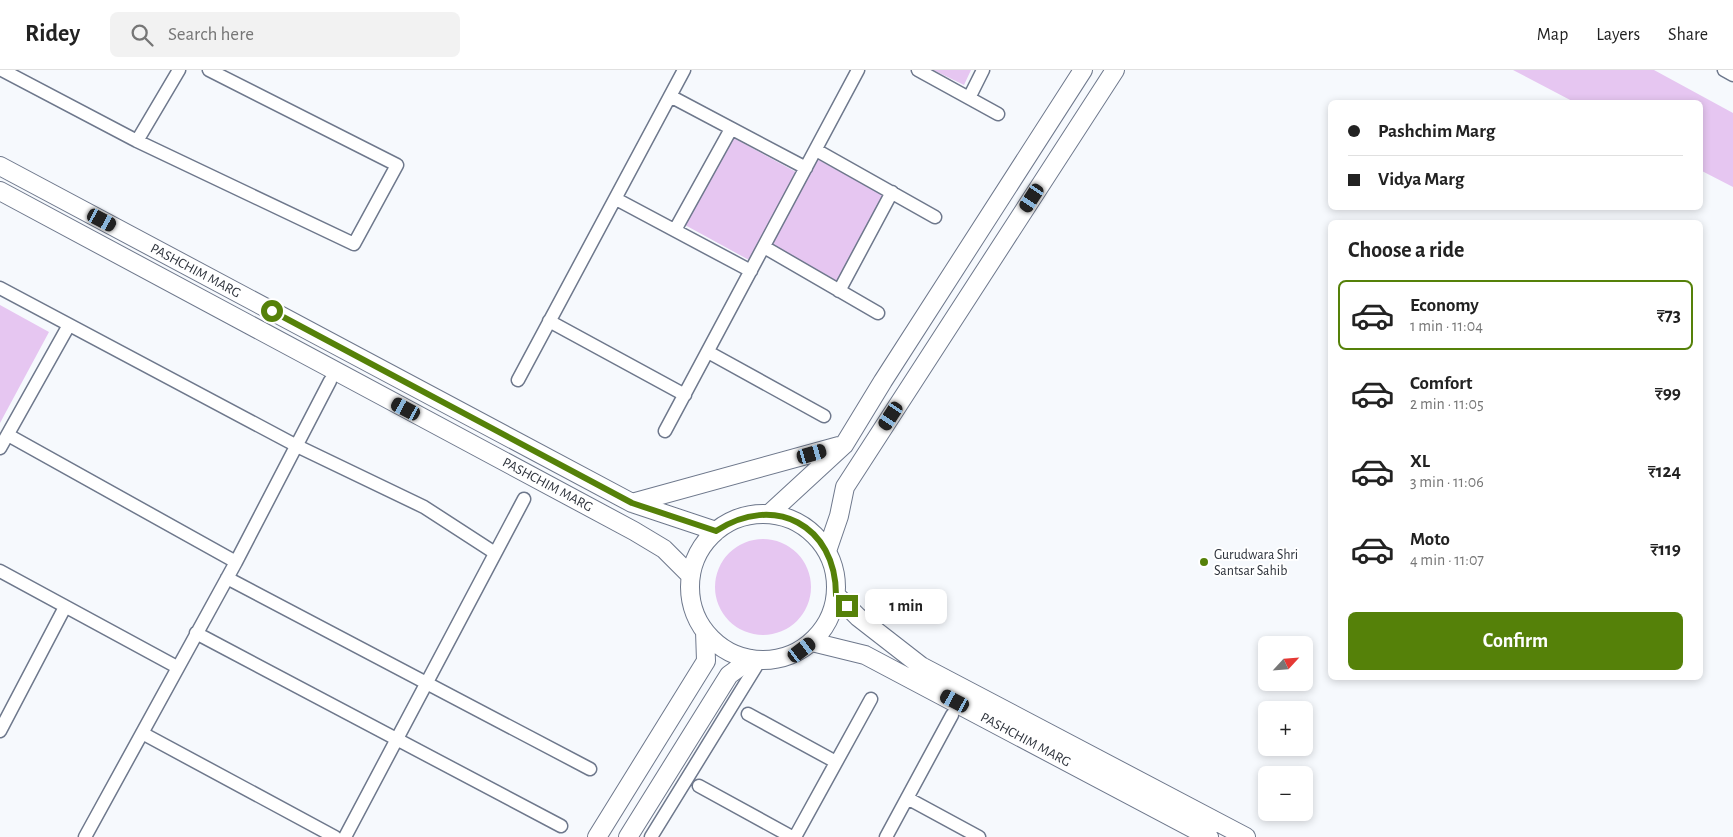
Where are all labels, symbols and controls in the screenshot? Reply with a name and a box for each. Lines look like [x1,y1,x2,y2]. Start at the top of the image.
search box [110,12,460,57]
icon: search [128,21,156,49]
text: Ridey [25,22,80,46]
text: Search here [168,25,254,44]
text: Map [1537,26,1568,44]
text: Layers [1596,26,1640,44]
text: Share [1668,26,1708,44]
text: Pashchim Marg [1378,122,1495,141]
text: Vidya Marg [1378,170,1464,189]
car [1017,181,1046,215]
car [85,206,118,234]
text: Choose a ride [1348,239,1464,261]
street label: PASHCHIM MARG [148,241,243,300]
icon: car [1350,293,1395,338]
text: Economy [1410,296,1479,315]
route start [261,300,283,322]
text: ₹73 [1657,306,1681,325]
text: 1 min · 11:04 [1410,318,1483,334]
icon: car [1350,371,1395,416]
text: Comfort [1410,374,1472,393]
text: ₹99 [1655,384,1681,403]
car [389,395,422,423]
text: 2 min · 11:05 [1410,396,1484,412]
car [876,399,905,433]
car [795,443,828,465]
icon: car [1350,449,1395,494]
text: XL [1410,452,1430,471]
street label: PASHCHIM MARG [500,455,595,514]
text: ₹124 [1648,462,1681,481]
text: 3 min · 11:06 [1410,474,1484,490]
icon: car [1350,527,1395,572]
text: Moto [1410,530,1450,549]
text: ₹119 [1650,540,1681,559]
place label: Gurudwara Shri Santsar Sahib [1214,548,1298,578]
text: 4 min · 11:07 [1410,552,1484,568]
marker: Gurudwara Shri Santsar Sahib [1198,556,1210,568]
callout: 1 min [864,588,947,624]
route end [836,595,858,617]
text: 1 min [889,598,923,614]
button: Confirm [1348,612,1683,670]
car [785,635,818,665]
north arrow [1258,636,1312,691]
map controls [1258,636,1313,821]
car [938,687,971,715]
button: + [1258,701,1313,756]
street label: PASHCHIM MARG [978,710,1073,769]
button: − [1258,766,1313,821]

